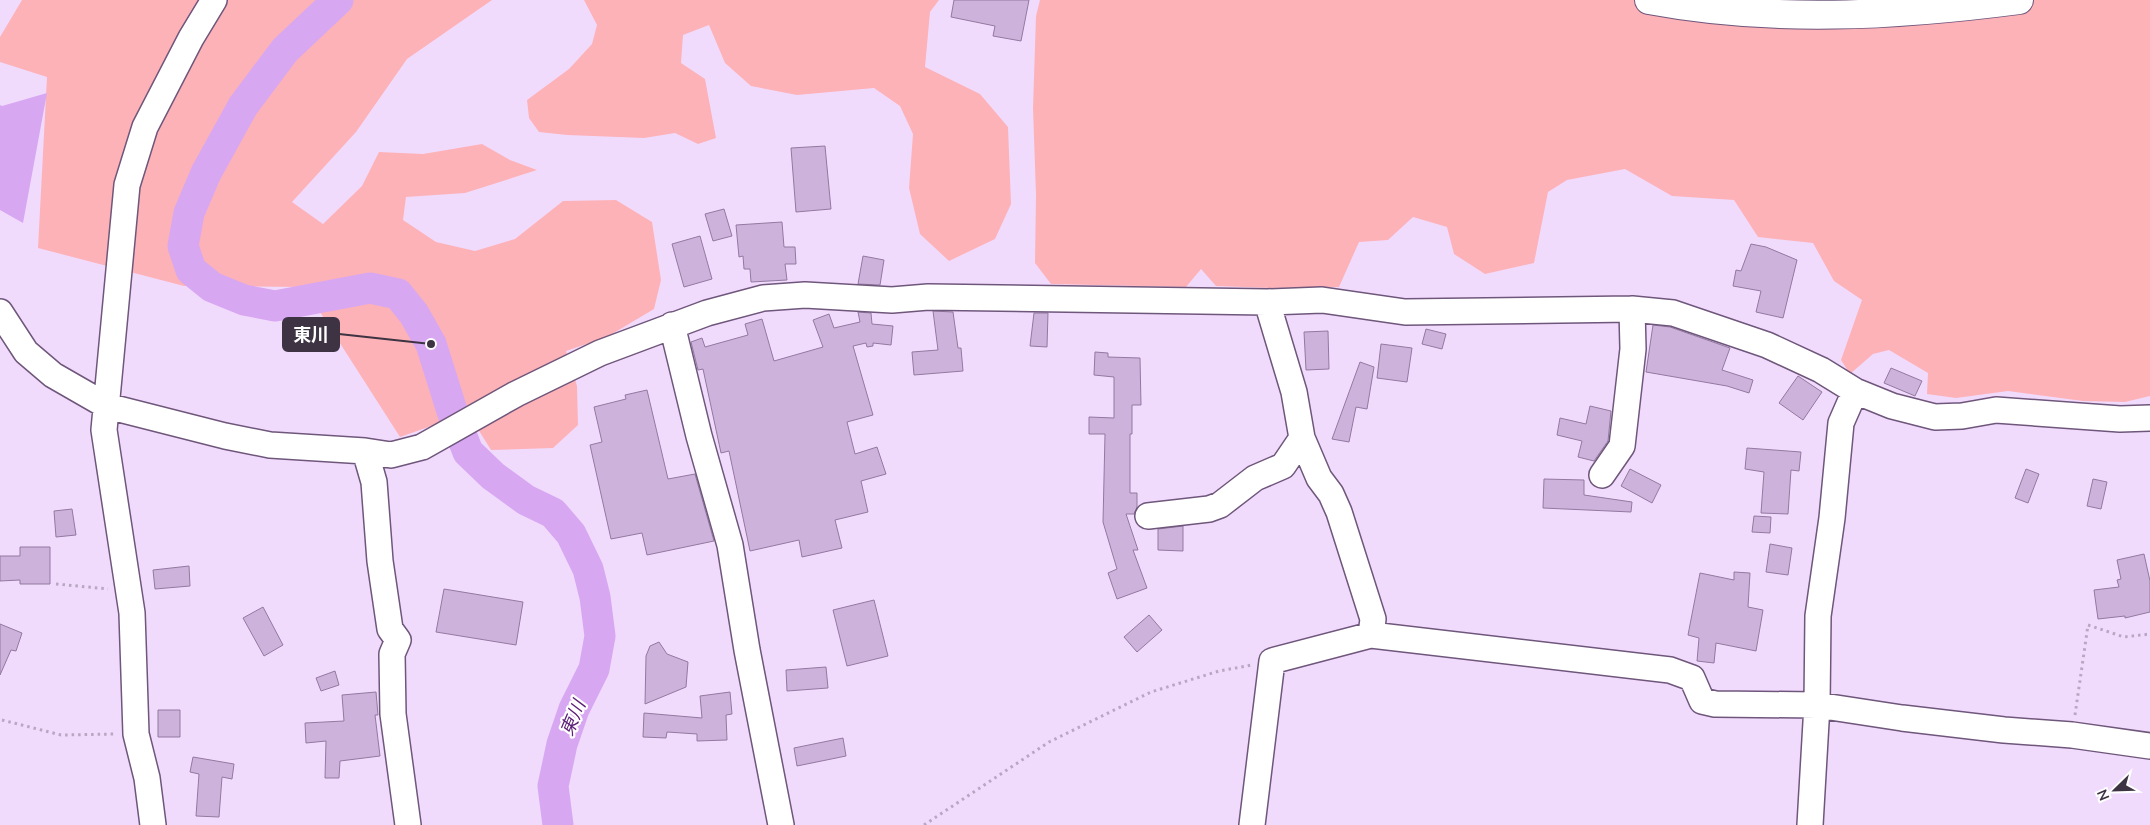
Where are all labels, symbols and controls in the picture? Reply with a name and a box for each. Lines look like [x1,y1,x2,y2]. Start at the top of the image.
callout: 東川 [283,318,339,351]
text: 東川 [293,323,329,347]
water label: 東川 [555,695,592,739]
north arrow [2090,765,2140,815]
text: N [2093,786,2114,803]

